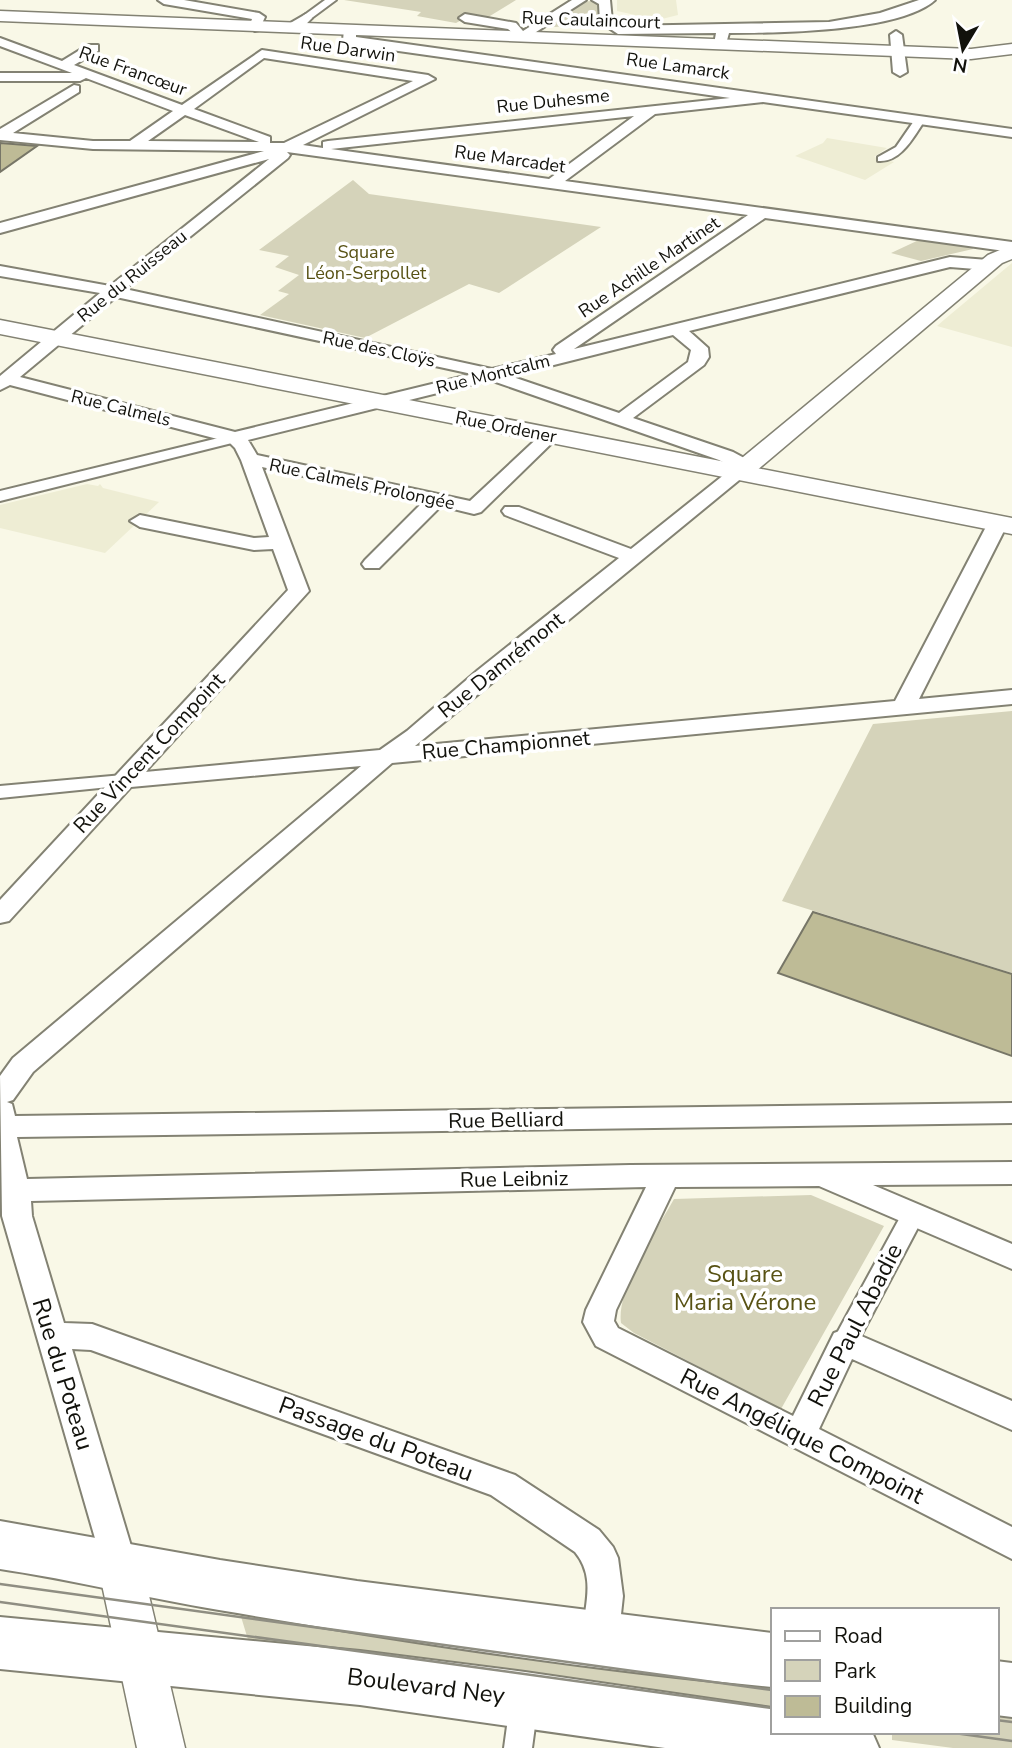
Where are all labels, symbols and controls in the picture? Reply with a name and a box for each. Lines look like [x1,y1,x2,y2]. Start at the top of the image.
street label: Rue Caulaincourt [521,6,661,34]
north arrow [928,14,998,84]
street label: Rue Darwin [299,30,397,68]
street label: Rue Francœur [76,40,191,102]
street label: Rue Lamarck [625,47,732,85]
text: N [951,51,969,79]
street label: Rue Duhesme [495,83,611,119]
street label: Rue Marcadet [453,139,568,179]
street label: Rue Achille Martinet [574,210,725,323]
street label: Rue du Ruisseau [72,224,192,328]
park label: Square Léon-Serpollet [306,240,427,285]
street label: Rue des Cloÿs [320,325,438,373]
street label: Rue Montcalm [433,348,553,400]
street label: Rue Calmels [69,384,173,432]
street label: Rue Ordener [453,405,559,449]
street label: Rue Calmels Prolongée [267,453,457,515]
street label: Rue Damrémont [432,605,570,725]
street label: Rue Vincent Compoint [67,666,231,839]
street label: Rue Championnet [421,724,592,766]
street label: Rue Belliard [448,1105,564,1135]
street label: Rue Leibniz [460,1164,569,1194]
street label: Rue Paul Abadie [800,1238,910,1412]
park label: Square Maria Vérone [674,1258,816,1318]
street label: Rue du Poteau [25,1294,101,1454]
street label: Rue Angélique Compoint [675,1361,930,1512]
street label: Passage du Poteau [274,1389,478,1489]
legend [771,1608,998,1734]
text: Road [834,1622,883,1650]
text: Park [834,1657,876,1685]
street label: Boulevard Ney [345,1660,507,1712]
text: Building [834,1692,912,1720]

